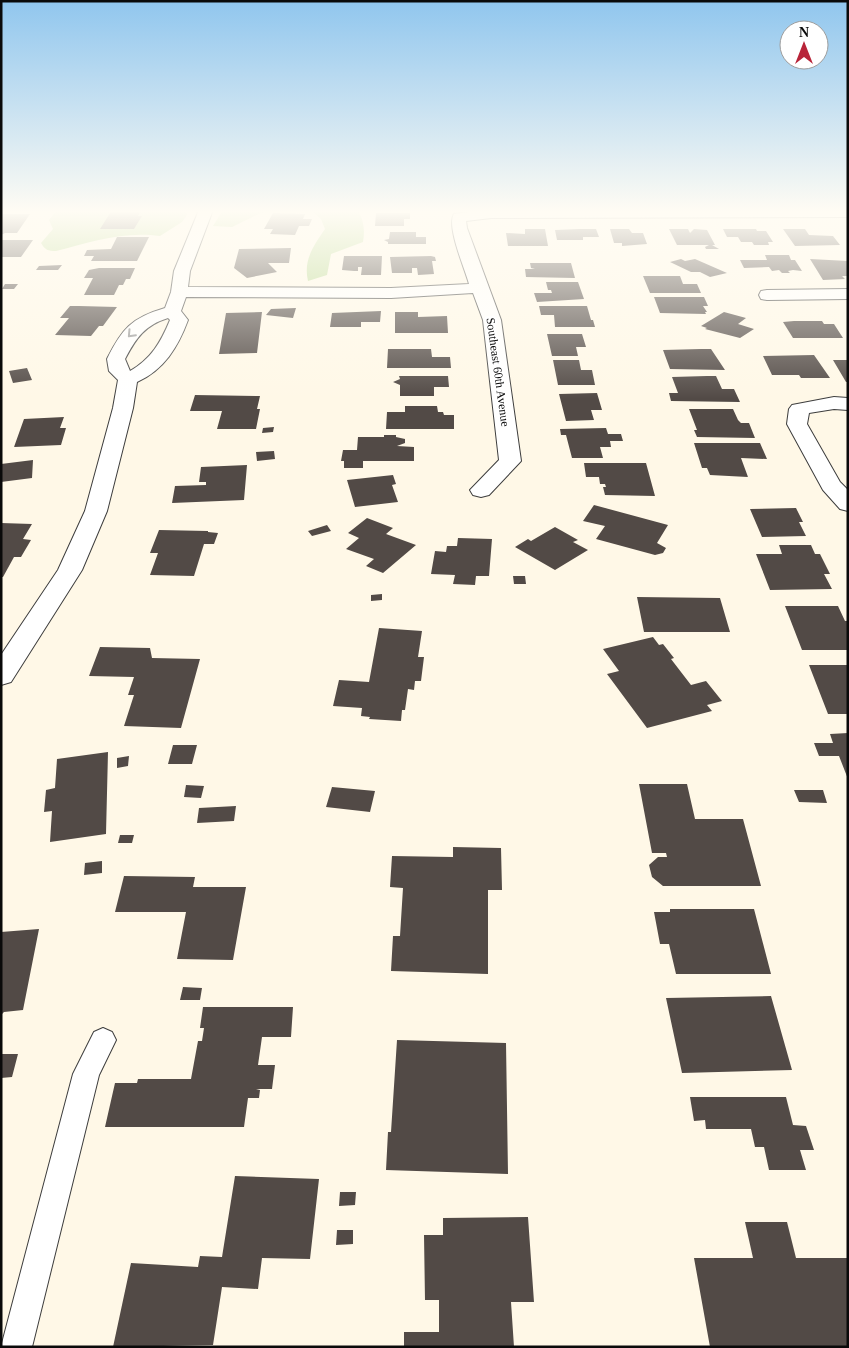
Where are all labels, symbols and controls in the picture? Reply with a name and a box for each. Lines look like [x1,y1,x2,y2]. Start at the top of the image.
north arrow [779,20,829,70]
text: N [799,25,809,40]
street label: Southeast 60th Avenue [483,317,513,427]
one-way arrow [128,329,137,338]

